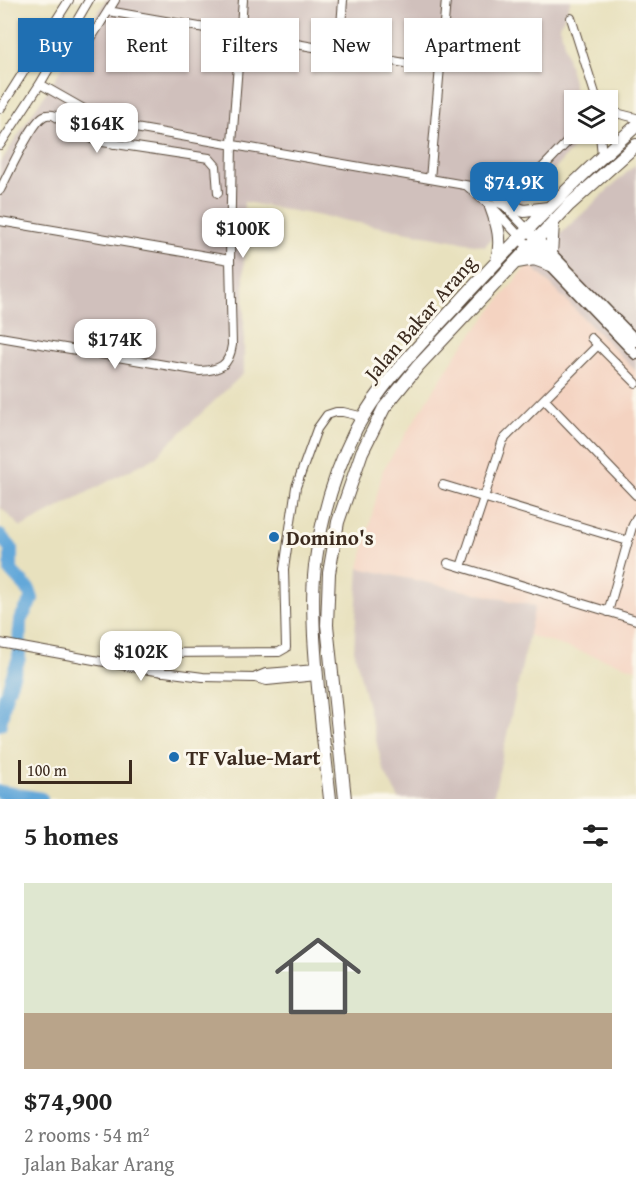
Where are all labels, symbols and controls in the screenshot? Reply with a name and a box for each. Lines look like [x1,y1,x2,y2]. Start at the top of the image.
chip: Buy [18,18,94,72]
chip: Rent [106,18,189,72]
chip: Filters [201,18,299,72]
chip: New [311,18,392,72]
chip: Apartment [404,18,542,72]
map controls [564,90,618,144]
button: layers [564,90,618,144]
pin: $164K [55,103,139,154]
text: $164K [70,108,124,137]
pin: $74.9K [465,162,563,213]
text: $74.9K [484,167,544,196]
pin: $100K [201,208,285,259]
text: $100K [216,213,270,242]
street label: Jalan Bakar Arang [355,248,484,390]
pin: $174K [73,319,157,370]
text: $174K [88,324,142,353]
place label: Domino's [286,522,374,553]
marker: Domino's [267,530,281,544]
pin: $102K [99,631,183,682]
text: $102K [114,636,168,665]
place label: TF Value-Mart [186,742,320,773]
marker: TF Value-Mart [167,750,181,764]
scale bar [18,757,132,784]
text: 100 m [27,758,67,782]
text: 5 homes [24,816,119,855]
icon: filters [579,819,612,852]
icon: home [264,922,372,1030]
text: $74,900 [24,1081,112,1120]
text: 2 rooms · 54 m² [24,1120,150,1149]
text: Jalan Bakar Arang [24,1149,174,1178]

